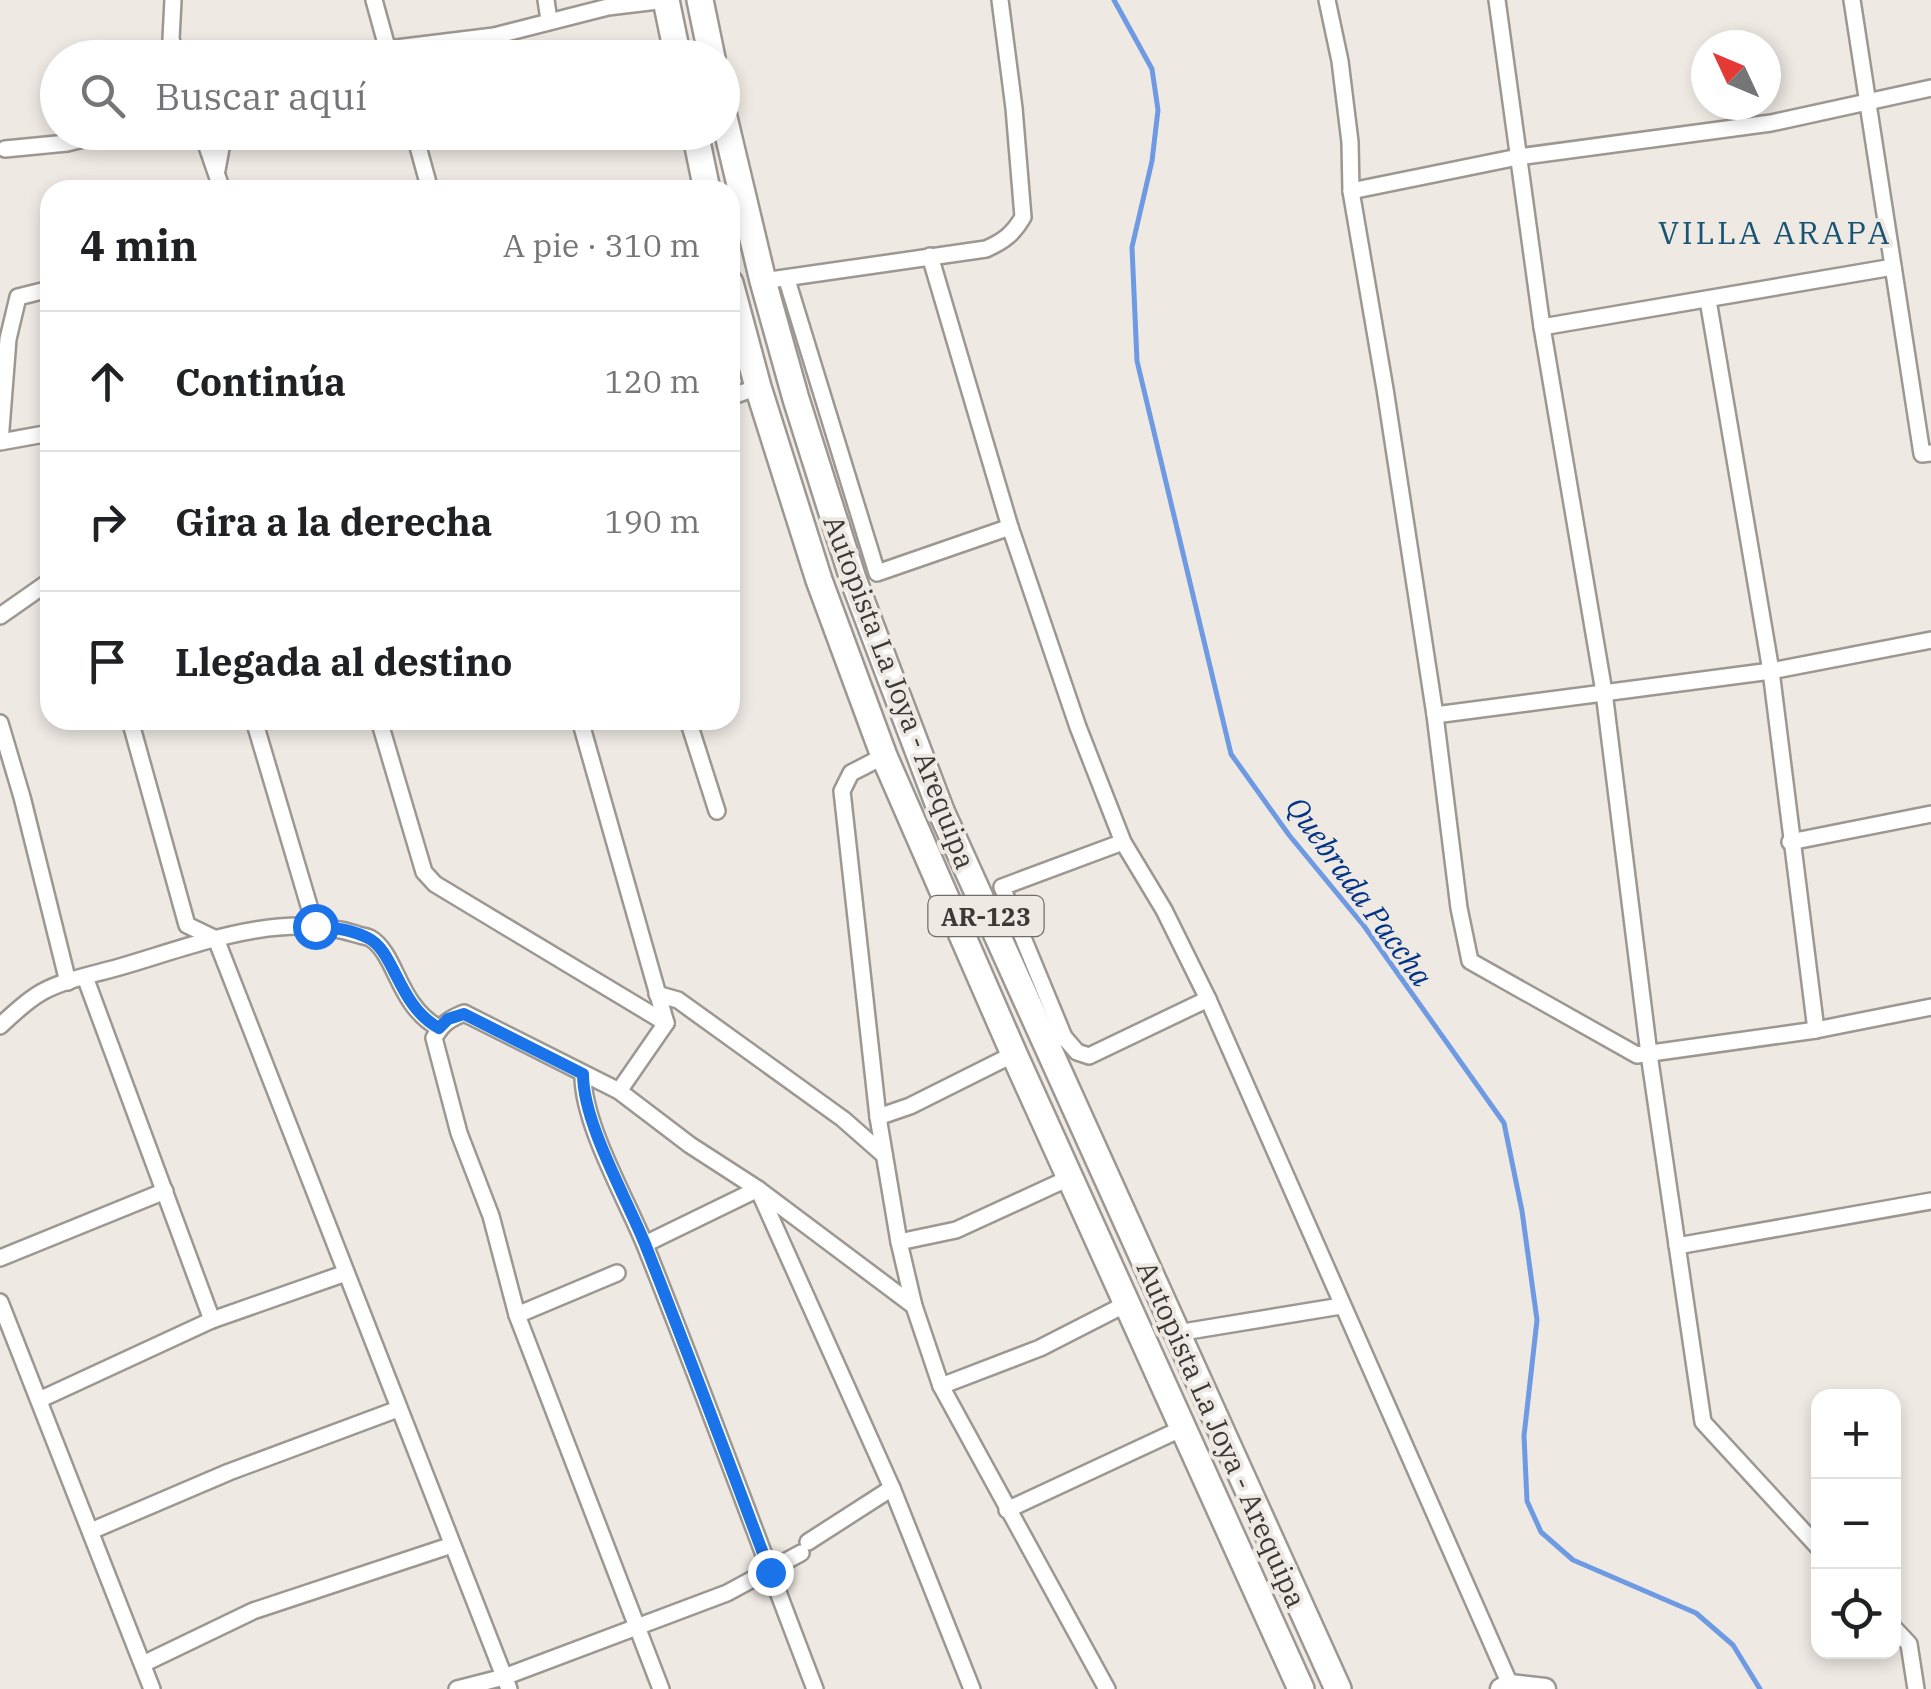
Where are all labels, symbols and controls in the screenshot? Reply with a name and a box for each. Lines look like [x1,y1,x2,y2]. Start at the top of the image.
north arrow [1691,30,1781,120]
search box [40,40,740,150]
icon: search [75,68,130,123]
text: Buscar aquí [155,71,367,120]
district label: VILLA ARAPA [1658,211,1892,253]
text: 4 min [80,218,198,273]
text: A pie · 310 m [503,224,700,266]
icon: ahead [80,354,135,409]
text: Continúa [175,357,346,406]
text: 120 m [604,360,700,402]
icon: right [80,494,135,549]
text: Gira a la derecha [175,497,492,546]
text: 190 m [604,500,700,542]
street label: Autopista La Joya - Arequipa [815,510,985,874]
icon: arrive [80,634,135,689]
text: Llegada al destino [175,637,512,686]
water label: Quebrada Paccha [1278,788,1442,994]
road number: AR-123 [928,896,1044,936]
route start [293,904,339,950]
street label: Autopista La Joya - Arequipa [1129,1255,1315,1613]
map controls [1811,1389,1901,1659]
button: + [1811,1389,1901,1479]
button: − [1811,1479,1901,1569]
route end [748,1550,794,1596]
button: locate [1811,1569,1901,1659]

